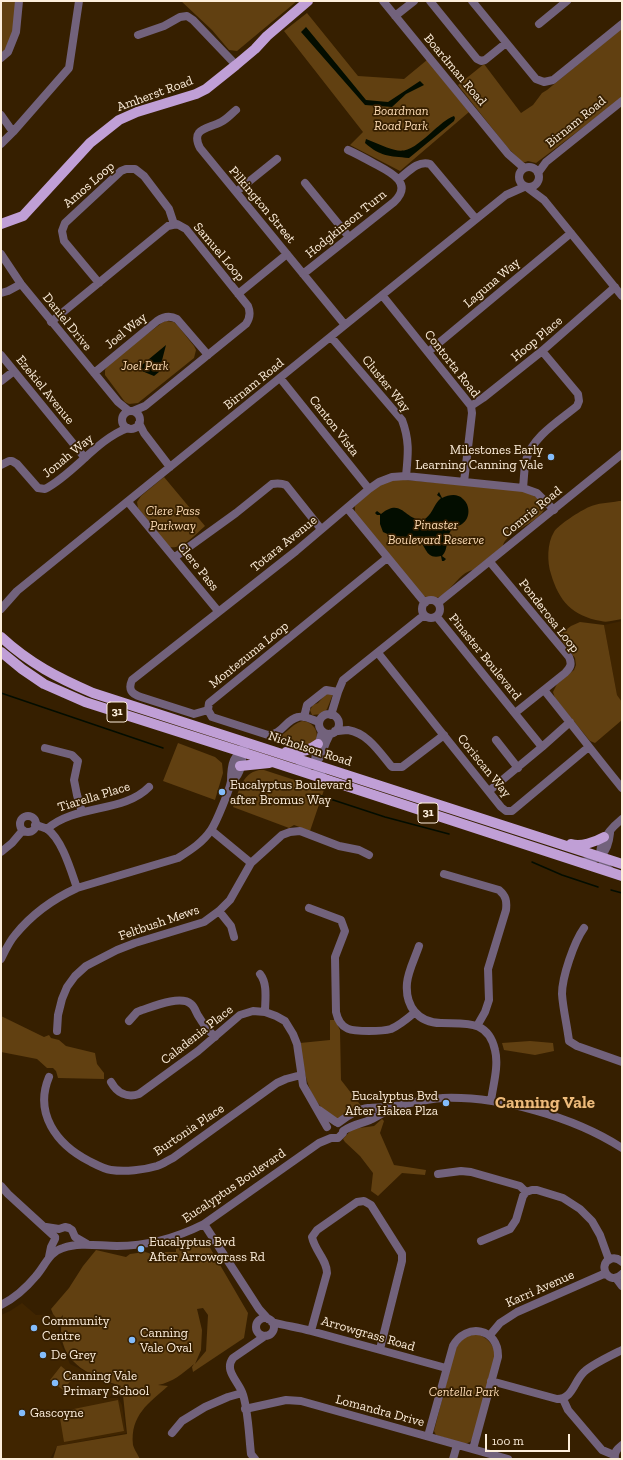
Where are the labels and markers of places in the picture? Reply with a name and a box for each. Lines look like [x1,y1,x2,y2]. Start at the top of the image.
place label: Milestones Early Learning Canning Vale [415,442,543,473]
marker: Milestones Early Learning Canning Vale [546,452,556,462]
place label: Eucalyptus Boulevard after Bromus Way [230,777,352,808]
marker: Eucalyptus Boulevard after Bromus Way [217,787,227,797]
place label: Eucalyptus Bvd After Hakea Plza [345,1088,438,1119]
marker: Eucalyptus Bvd After Hakea Plza [441,1098,451,1108]
place label: Eucalyptus Bvd After Arrowgrass Rd [149,1234,265,1265]
marker: Eucalyptus Bvd After Arrowgrass Rd [136,1244,146,1254]
place label: Community Centre [42,1313,109,1344]
marker: Community Centre [29,1323,39,1333]
place label: Canning Vale Oval [140,1325,192,1356]
marker: Canning Vale Oval [127,1335,137,1345]
place label: De Grey [51,1347,96,1363]
marker: De Grey [38,1350,48,1360]
place label: Canning Vale Primary School [63,1368,149,1399]
marker: Canning Vale Primary School [50,1378,60,1388]
place label: Gascoyne [30,1405,84,1421]
marker: Gascoyne [17,1408,27,1418]

